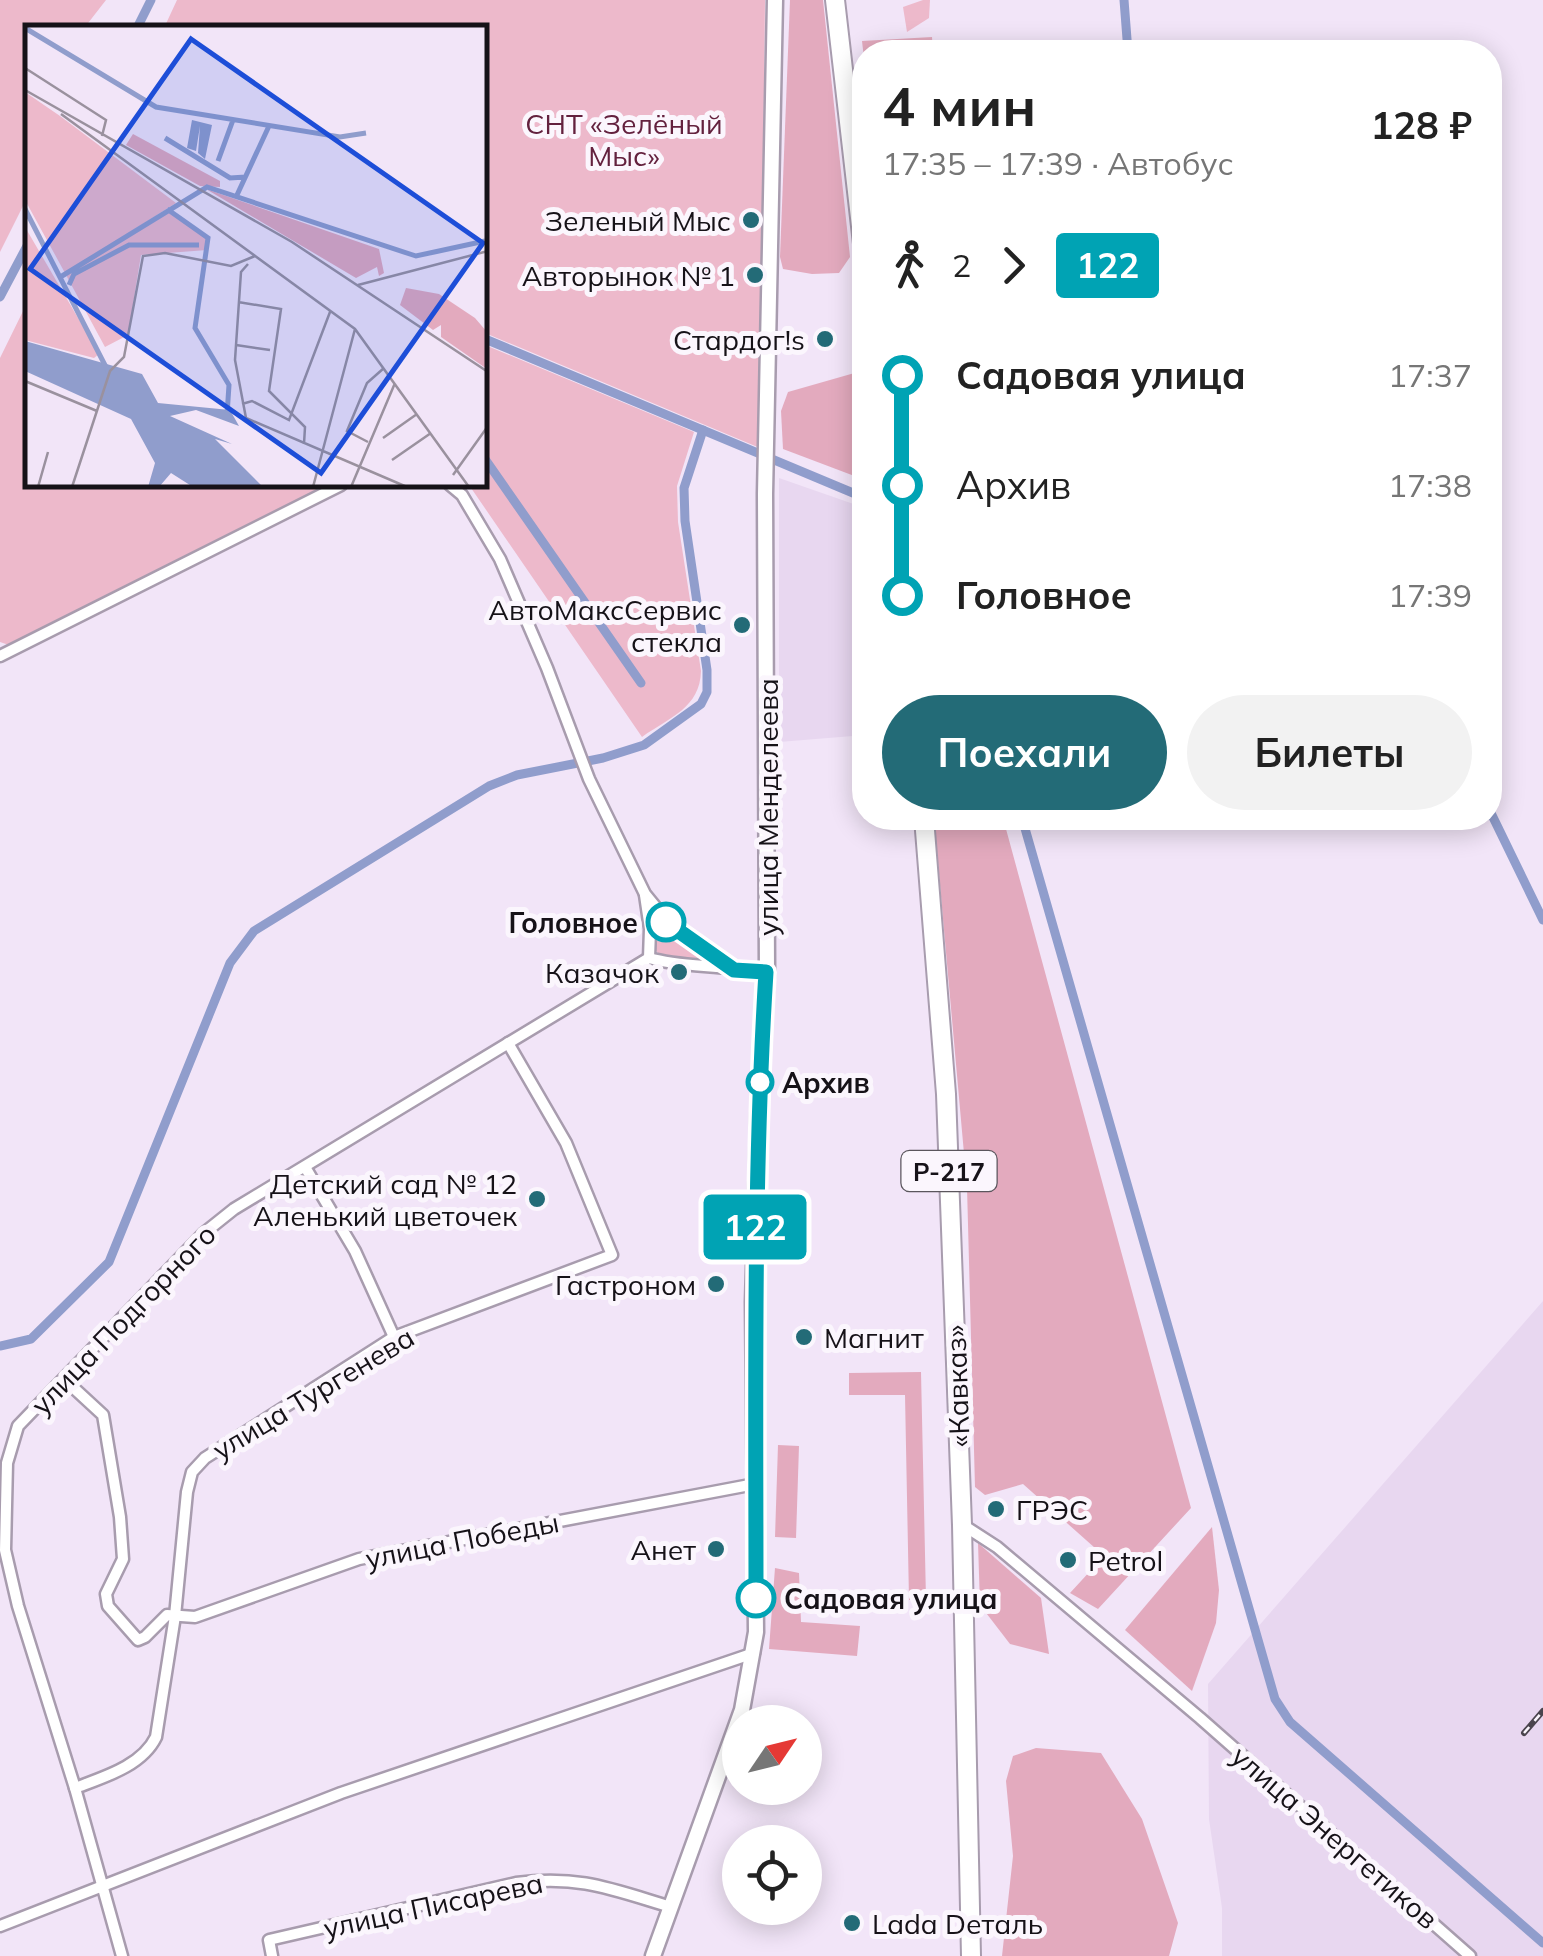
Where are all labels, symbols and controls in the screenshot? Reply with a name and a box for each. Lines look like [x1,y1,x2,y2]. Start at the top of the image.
inset map [25,25,488,488]
text: 4 мин [882,71,1036,140]
text: 128 ₽ [1370,101,1472,149]
park label: СНТ «Зелёный Мыс» [525,106,723,173]
text: 17:35 – 17:39 · Автобус [882,143,1234,183]
place label: Зеленый Мыс [545,203,731,238]
marker: Зеленый Мыс [740,209,762,231]
icon: walk [882,238,937,293]
icon: forward [986,238,1041,293]
text: 122 [1076,243,1139,287]
text: 2 [952,245,971,285]
place label: Авторынок № 1 [522,258,735,293]
marker: Авторынок № 1 [744,264,766,286]
place label: Стардог!s [673,322,805,357]
marker: Стардог!s [814,328,836,350]
text: Садовая улица [956,351,1246,399]
text: 17:37 [1388,355,1472,395]
text: Архив [956,461,1071,509]
text: 17:38 [1388,465,1472,505]
text: Головное [956,571,1132,619]
text: 17:39 [1388,575,1472,615]
place label: АвтоМаксСервис стекла [488,592,722,659]
marker: АвтоМаксСервис стекла [731,614,753,636]
street label: улица Менделеева [750,678,785,936]
button: Поехали [882,695,1167,810]
button: Билеты [1187,695,1472,810]
marker: Головное [647,903,685,941]
place label: Головное [508,905,638,940]
place label: Казачок [545,955,660,990]
marker: Казачок [668,961,690,983]
place label: Архив [782,1065,870,1100]
marker: Архив [747,1069,773,1095]
road number: Р-217 [902,1151,996,1191]
place label: Детский сад № 12 Аленький цветочек [253,1166,518,1233]
marker: Детский сад № 12 Аленький цветочек [526,1188,548,1210]
line badge: 122 [698,1194,812,1260]
text: 122 [723,1205,787,1249]
street label: улица Подгорного [23,1217,223,1421]
place label: Гастроном [555,1267,696,1302]
marker: Гастроном [705,1273,727,1295]
street label: улица Тургенева [206,1319,420,1467]
place label: Магнит [824,1320,924,1355]
street label: «Кавказ» [937,1324,977,1448]
marker: Магнит [793,1326,815,1348]
place label: ГРЭС [1016,1492,1088,1527]
marker: ГРЭС [985,1498,1007,1520]
street label: улица Победы [362,1504,562,1576]
place label: Анет [630,1532,696,1567]
marker: Анет [705,1538,727,1560]
place label: Petrol [1088,1543,1163,1578]
marker: Petrol [1057,1549,1079,1571]
marker: Садовая улица [737,1579,775,1617]
place label: Садовая улица [784,1581,998,1616]
north arrow [722,1705,822,1805]
map controls [722,1705,822,1925]
street label: улица Энергетиков [1225,1738,1445,1936]
button: locate [722,1825,822,1925]
street label: улица Писарева [320,1865,546,1945]
place label: Lada Dеталь [872,1906,1043,1941]
marker: Lada Dеталь [841,1912,863,1934]

